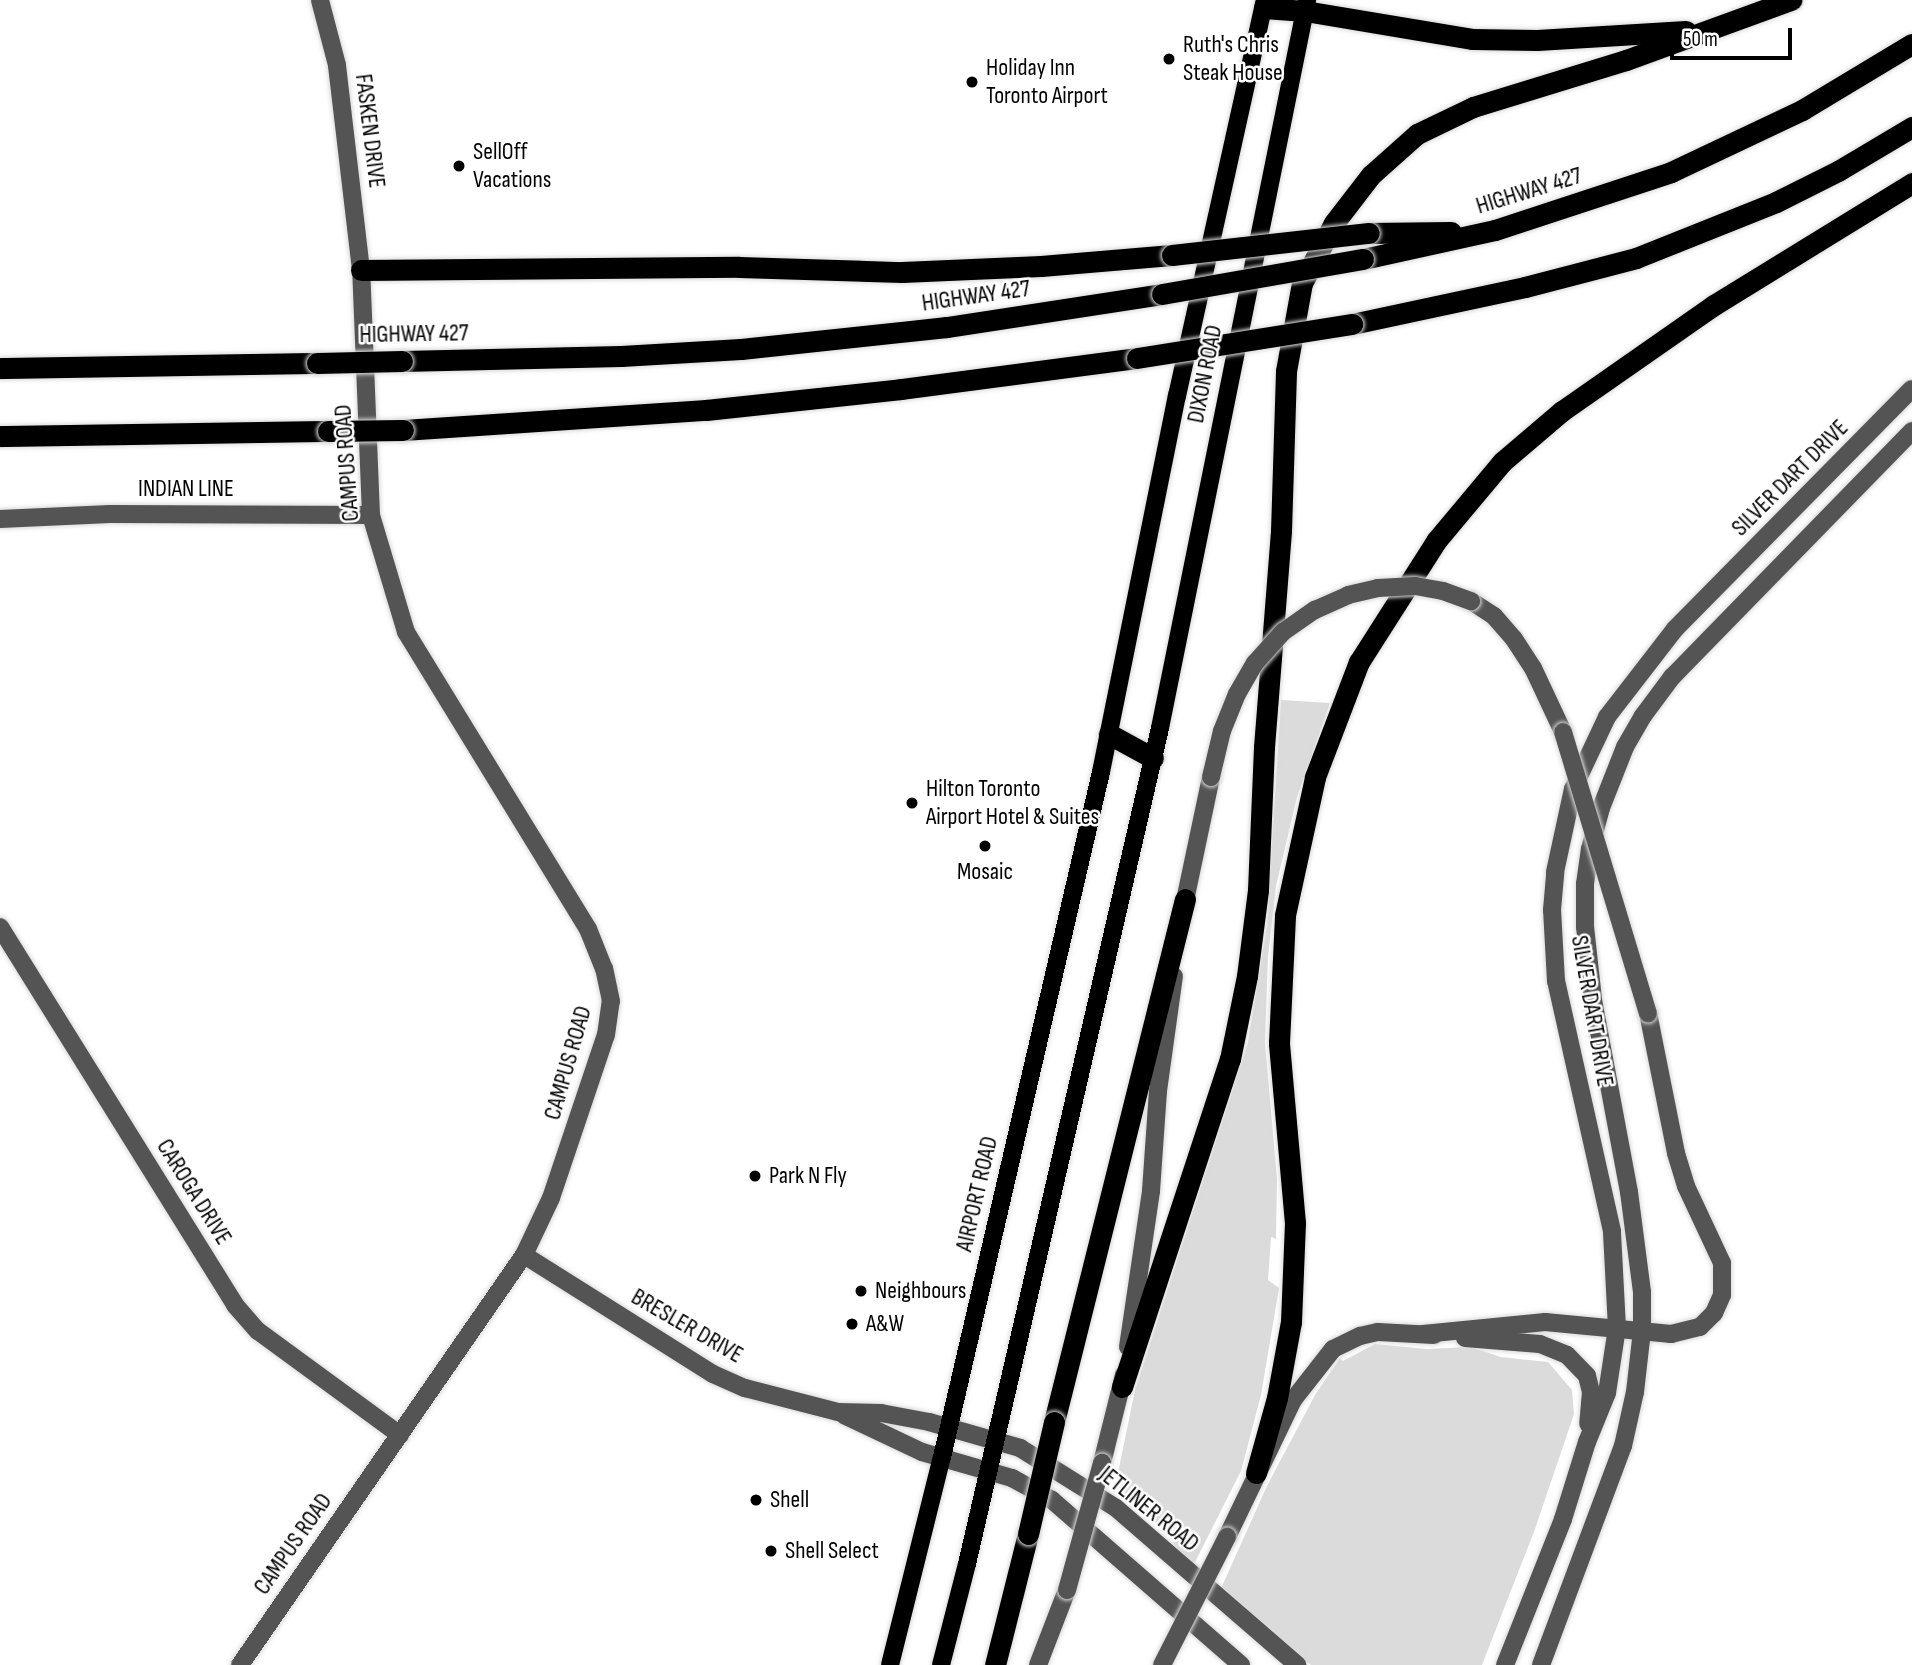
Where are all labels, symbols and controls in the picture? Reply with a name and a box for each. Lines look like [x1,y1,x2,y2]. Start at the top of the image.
scale bar [1674,14,1797,58]
text: 50 m [1683,27,1718,52]
place label: Ruth's Chris Steak House [1183,31,1283,87]
marker: Ruth's Chris Steak House [1161,51,1177,67]
place label: Holiday Inn Toronto Airport [986,54,1108,110]
street label: FASKEN DRIVE [349,72,391,190]
marker: Holiday Inn Toronto Airport [964,74,980,90]
place label: SellOff Vacations [473,138,551,194]
marker: SellOff Vacations [451,158,467,174]
street label: HIGHWAY 427 [1473,161,1585,221]
street label: HIGHWAY 427 [920,274,1032,318]
street label: HIGHWAY 427 [359,319,469,349]
street label: DIXON ROAD [1181,323,1229,425]
street label: CAMPUS ROAD [329,404,365,522]
street label: SILVER DART DRIVE [1726,414,1854,542]
street label: INDIAN LINE [138,475,234,503]
place label: Hilton Toronto Airport Hotel & Suites [926,775,1099,831]
marker: Hilton Toronto Airport Hotel & Suites [904,795,920,811]
marker: Mosaic [977,838,993,854]
place label: Mosaic [957,858,1013,886]
street label: SILVER DART DRIVE [1565,933,1619,1089]
street label: CAMPUS ROAD [538,1003,598,1123]
street label: CAROGA DRIVE [150,1134,238,1250]
street label: AIRPORT ROAD [950,1134,1004,1254]
place label: Park N Fly [769,1162,847,1190]
marker: Park N Fly [747,1168,763,1184]
place label: Neighbours [875,1277,966,1305]
street label: BRESLER DRIVE [626,1283,748,1369]
marker: Neighbours [853,1283,869,1299]
place label: A&W [866,1310,904,1338]
marker: A&W [844,1316,860,1332]
street label: JETLINER ROAD [1093,1460,1205,1558]
place label: Shell [770,1486,809,1514]
street label: CAMPUS ROAD [248,1488,338,1600]
marker: Shell [748,1492,764,1508]
place label: Shell Select [785,1537,879,1565]
marker: Shell Select [763,1543,779,1559]

